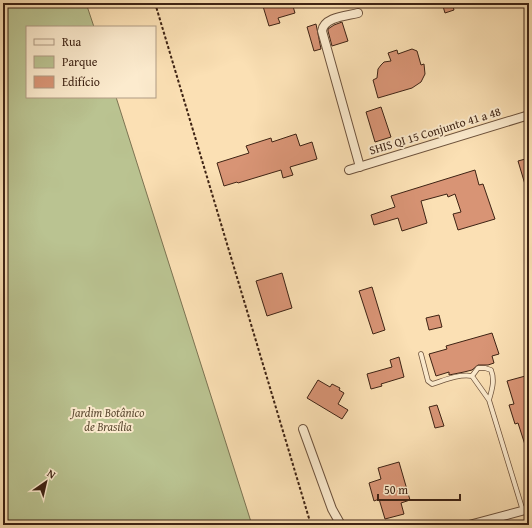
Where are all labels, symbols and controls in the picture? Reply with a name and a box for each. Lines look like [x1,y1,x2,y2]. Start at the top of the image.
legend [26,26,156,98]
text: Rua [62,33,81,50]
text: Parque [62,53,98,70]
text: Edifício [62,73,100,90]
street label: SHIS QI 15 Conjunto 41 a 48 [367,102,503,159]
park label: Jardim Botânico de Brasília [69,404,145,435]
north arrow [26,462,66,502]
text: N [44,465,60,483]
scale bar [378,476,460,502]
text: 50 m [384,481,408,498]

